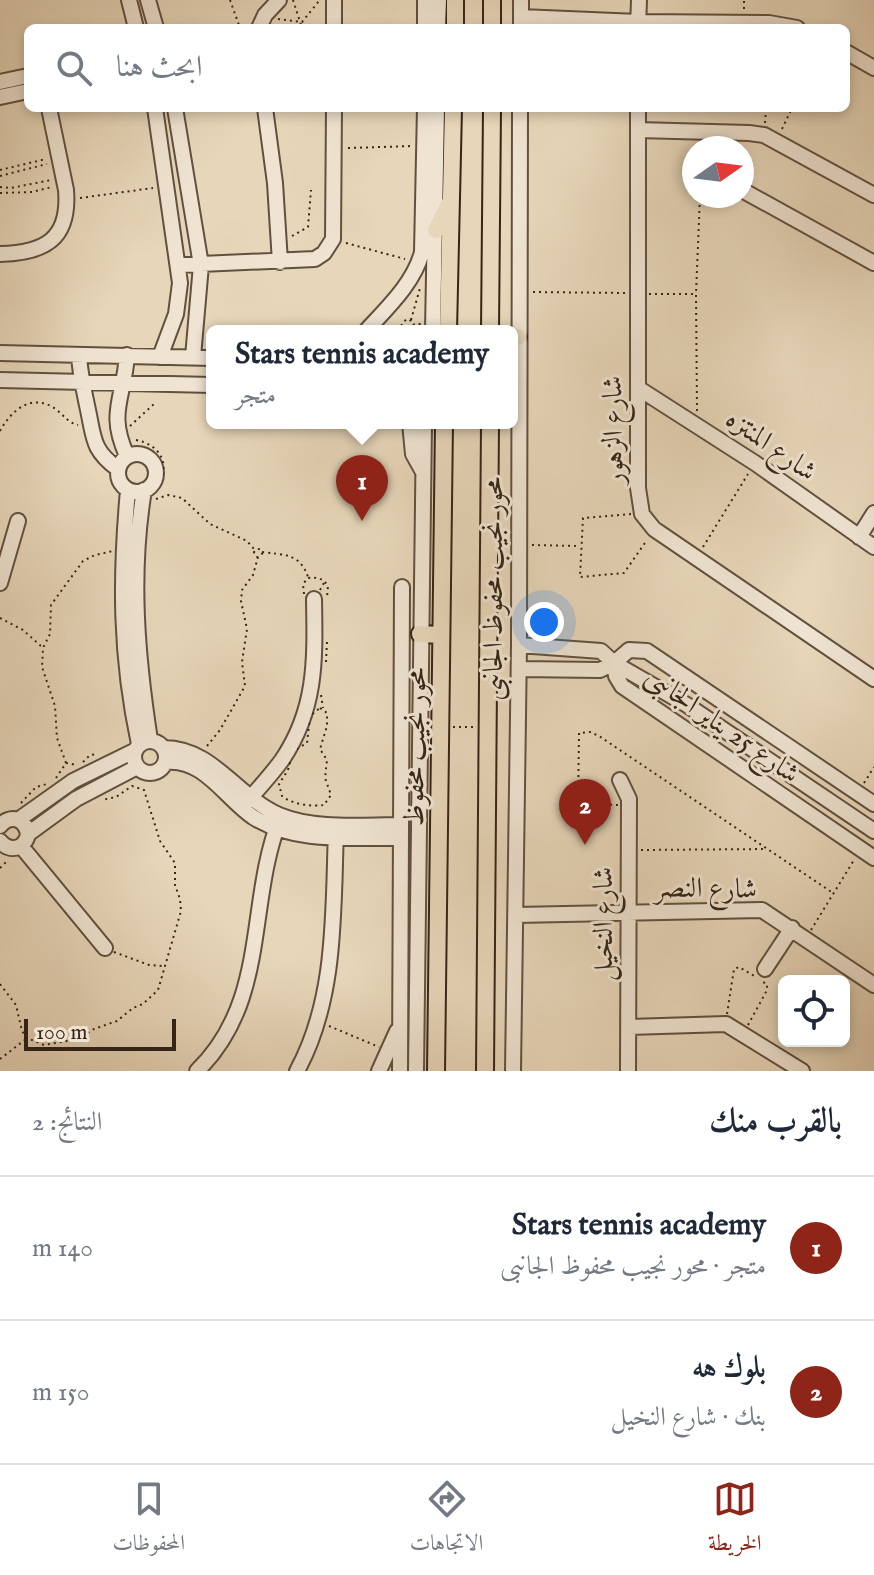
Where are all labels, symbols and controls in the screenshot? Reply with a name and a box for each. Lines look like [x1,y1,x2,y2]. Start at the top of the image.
search box [24,24,850,112]
icon: search [52,46,96,90]
text: ابحث هنا [116,49,203,87]
north arrow [682,136,754,208]
popup [206,325,518,429]
text: Stars tennis academy [235,336,489,374]
street label: شارع الزهور [596,375,637,488]
text: متجر [235,379,276,412]
street label: شارع المنتزه [716,402,823,493]
pin: 1 [336,455,388,521]
street label: محور نجيب محفوظ الجانبى [477,477,513,701]
your location [524,602,564,642]
street label: شارع 25 يناير الجانبى [635,660,806,796]
street label: محور نجيب محفوظ [398,667,435,827]
pin: 2 [559,779,611,845]
street label: شارع النخيل [587,867,626,981]
street label: شارع النصر [651,871,757,912]
map controls [778,975,850,1047]
button: locate [778,975,850,1047]
scale bar [24,1015,176,1051]
text: 100 m [36,1019,88,1047]
text: بالقرب منك [709,1100,842,1143]
text: النتائج: 2 [32,1106,102,1139]
text: Stars tennis academy [512,1207,766,1245]
text: 140 m [32,1232,93,1265]
text: 1 [811,1232,821,1265]
text: متجر · محور نجيب محفوظ الجانبى [500,1250,766,1283]
text: بلوك هه [692,1350,766,1388]
text: 150 m [32,1376,90,1409]
text: 2 [810,1376,822,1409]
text: بنك · شارع النخيل [610,1401,766,1434]
tab: المحفوظات [112,1477,185,1564]
tab: الاتجاهات [410,1477,483,1564]
tab: الخريطة [708,1477,762,1564]

